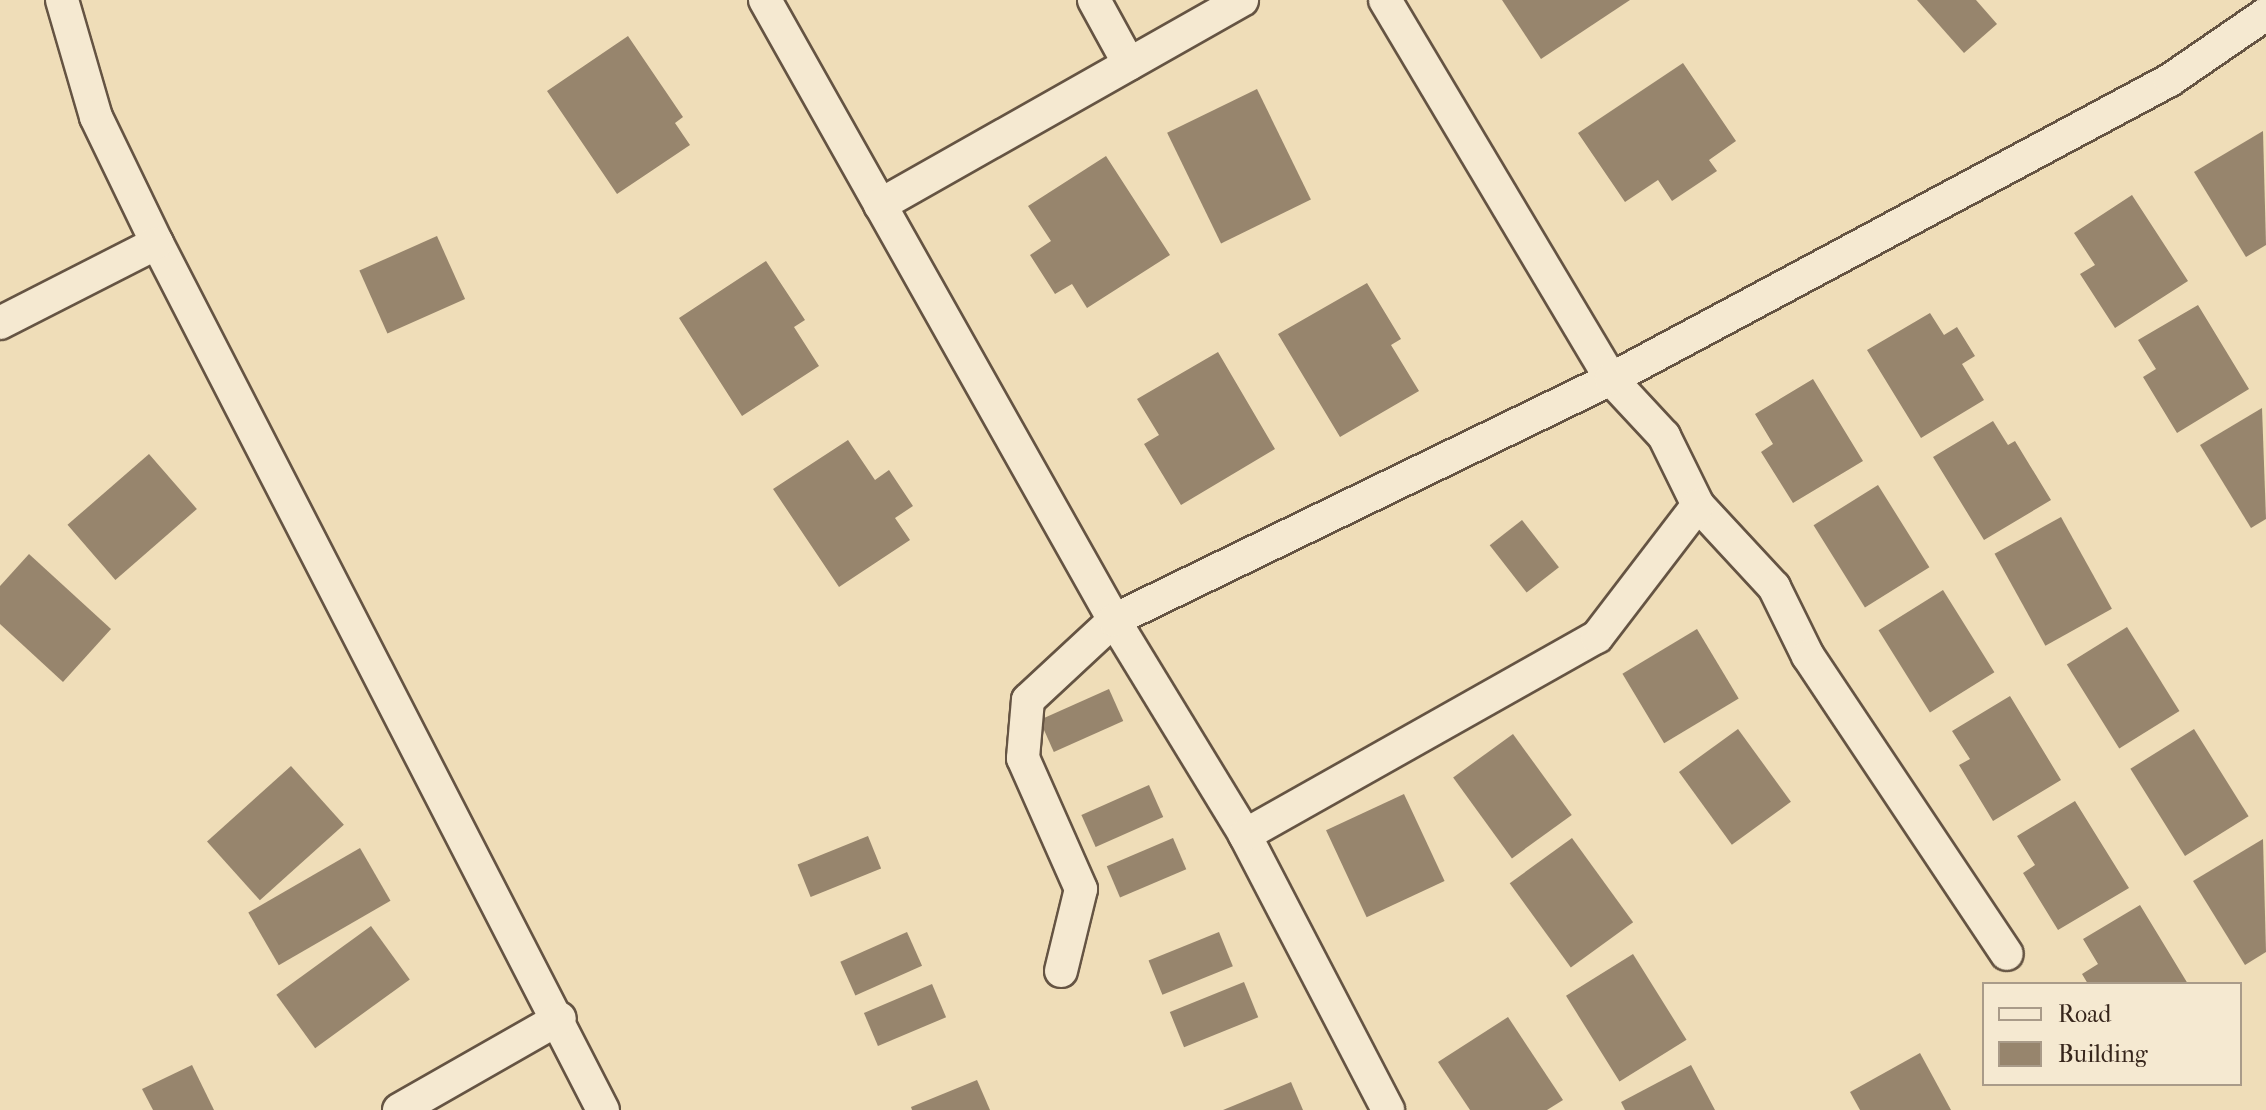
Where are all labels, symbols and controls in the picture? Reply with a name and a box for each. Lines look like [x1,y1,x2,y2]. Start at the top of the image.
legend [1982,982,2242,1086]
text: Road [2058,1000,2111,1028]
text: Building [2058,1040,2148,1068]

